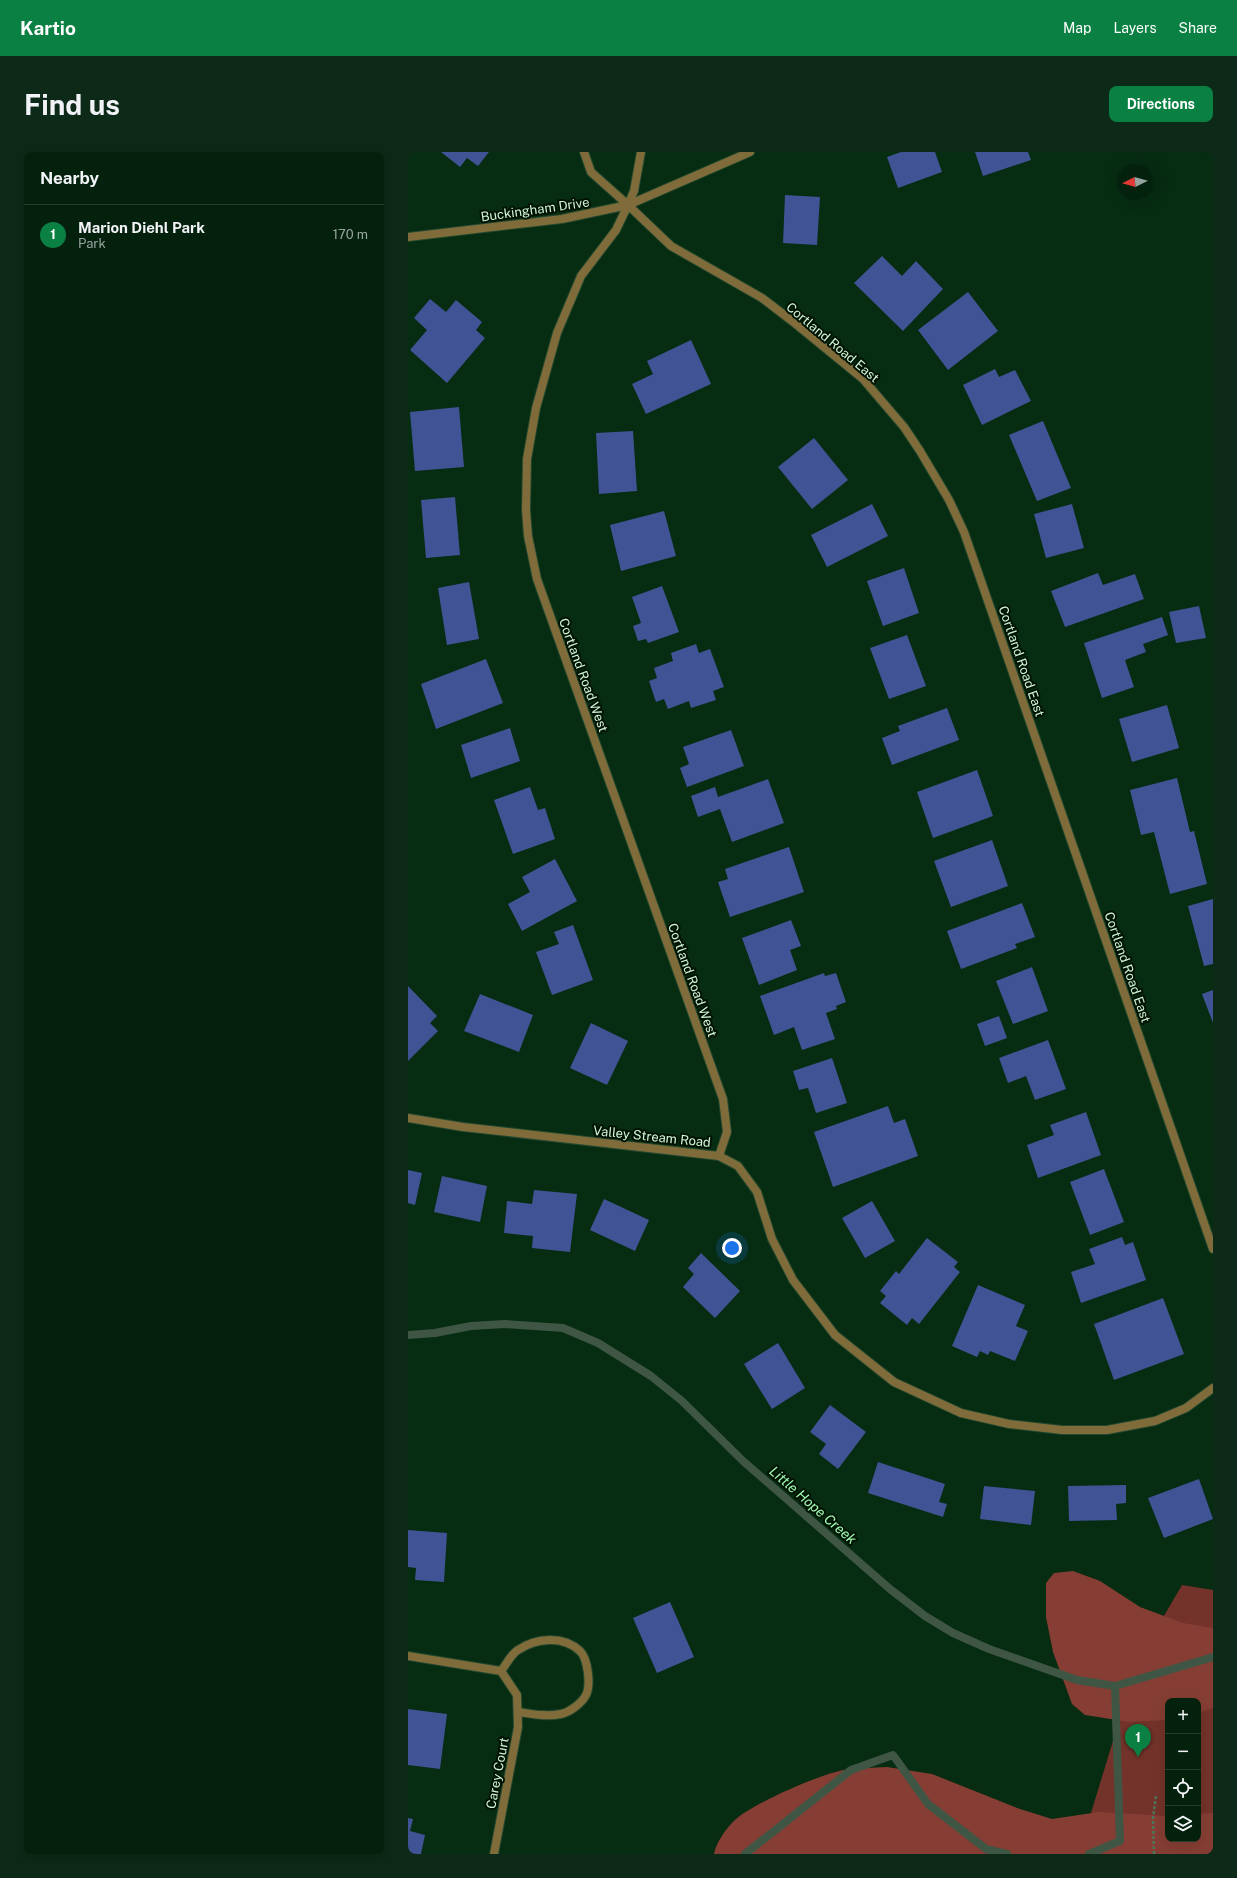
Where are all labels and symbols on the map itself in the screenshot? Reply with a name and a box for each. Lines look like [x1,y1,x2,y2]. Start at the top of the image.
north arrow [1117,164,1153,200]
street label: Buckingham Drive [480,194,590,225]
street label: Cortland Road East [783,299,882,385]
street label: Cortland Road East [996,604,1048,719]
street label: Cortland Road West [556,616,611,734]
street label: Cortland Road East [1102,910,1154,1025]
street label: Cortland Road West [665,921,720,1039]
street label: Valley Stream Road [592,1123,712,1150]
your location [722,1238,742,1258]
water label: Little Hope Creek [766,1463,860,1547]
pin: 1 [1125,1724,1151,1757]
street label: Carey Court [483,1736,512,1810]

